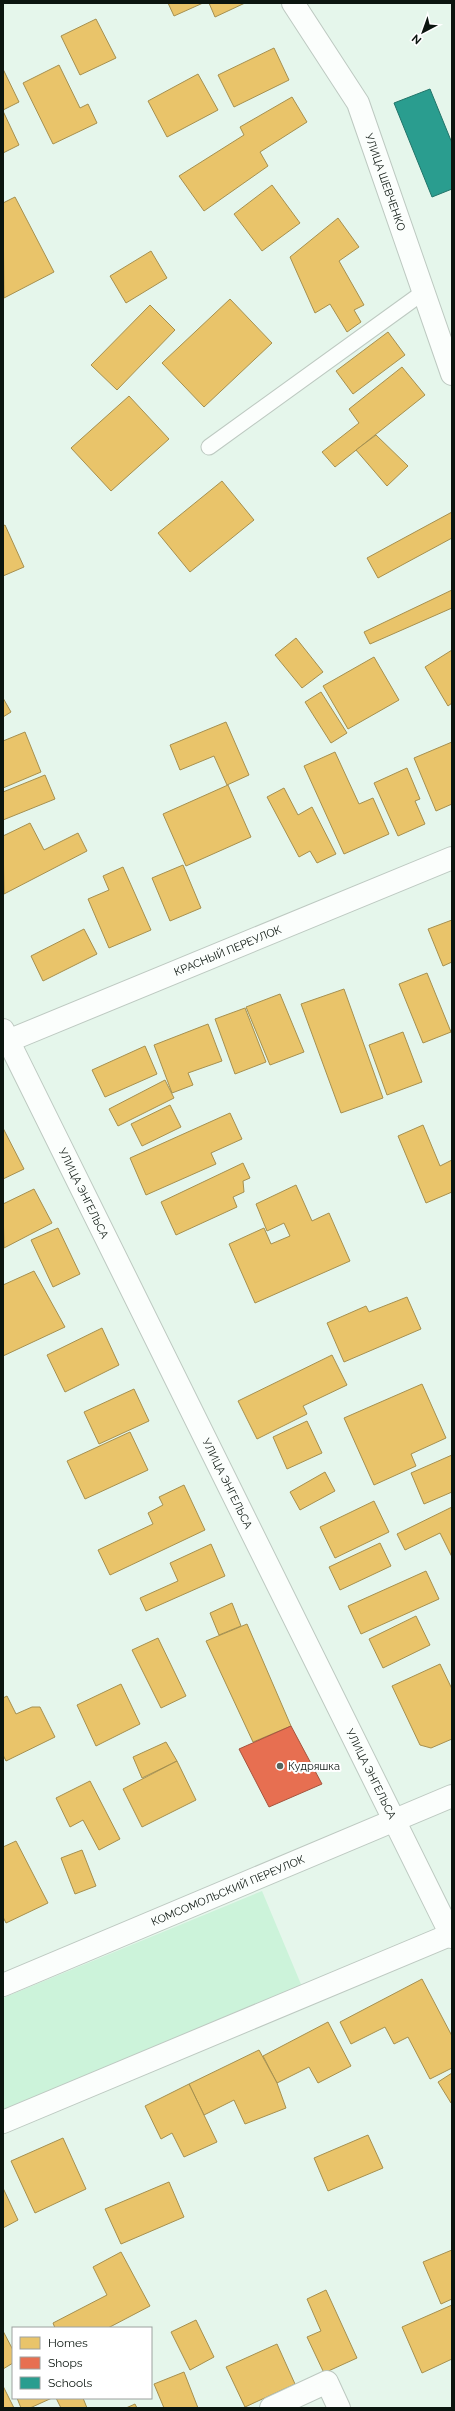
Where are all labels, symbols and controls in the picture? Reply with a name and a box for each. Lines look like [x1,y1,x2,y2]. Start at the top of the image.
north arrow [403,12,443,52]
text: N [409,32,424,47]
street label: УЛИЦА ШЕВЧЕНКО [362,132,408,233]
street label: КРАСНЫЙ ПЕРЕУЛОК [172,923,283,979]
street label: УЛИЦА ЭНГЕЛЬСА [55,1146,111,1241]
street label: УЛИЦА ЭНГЕЛЬСА [199,1436,255,1532]
street label: УЛИЦА ЭНГЕЛЬСА [343,1727,399,1822]
place label: Кудряшка [288,1760,340,1773]
marker: Кудряшка [275,1761,285,1771]
street label: КОМСОМОЛЬСКИЙ ПЕРЕУЛОК [149,1853,307,1929]
legend [12,2327,152,2399]
text: Homes [48,2336,88,2350]
text: Shops [48,2356,83,2370]
text: Schools [48,2376,92,2390]

